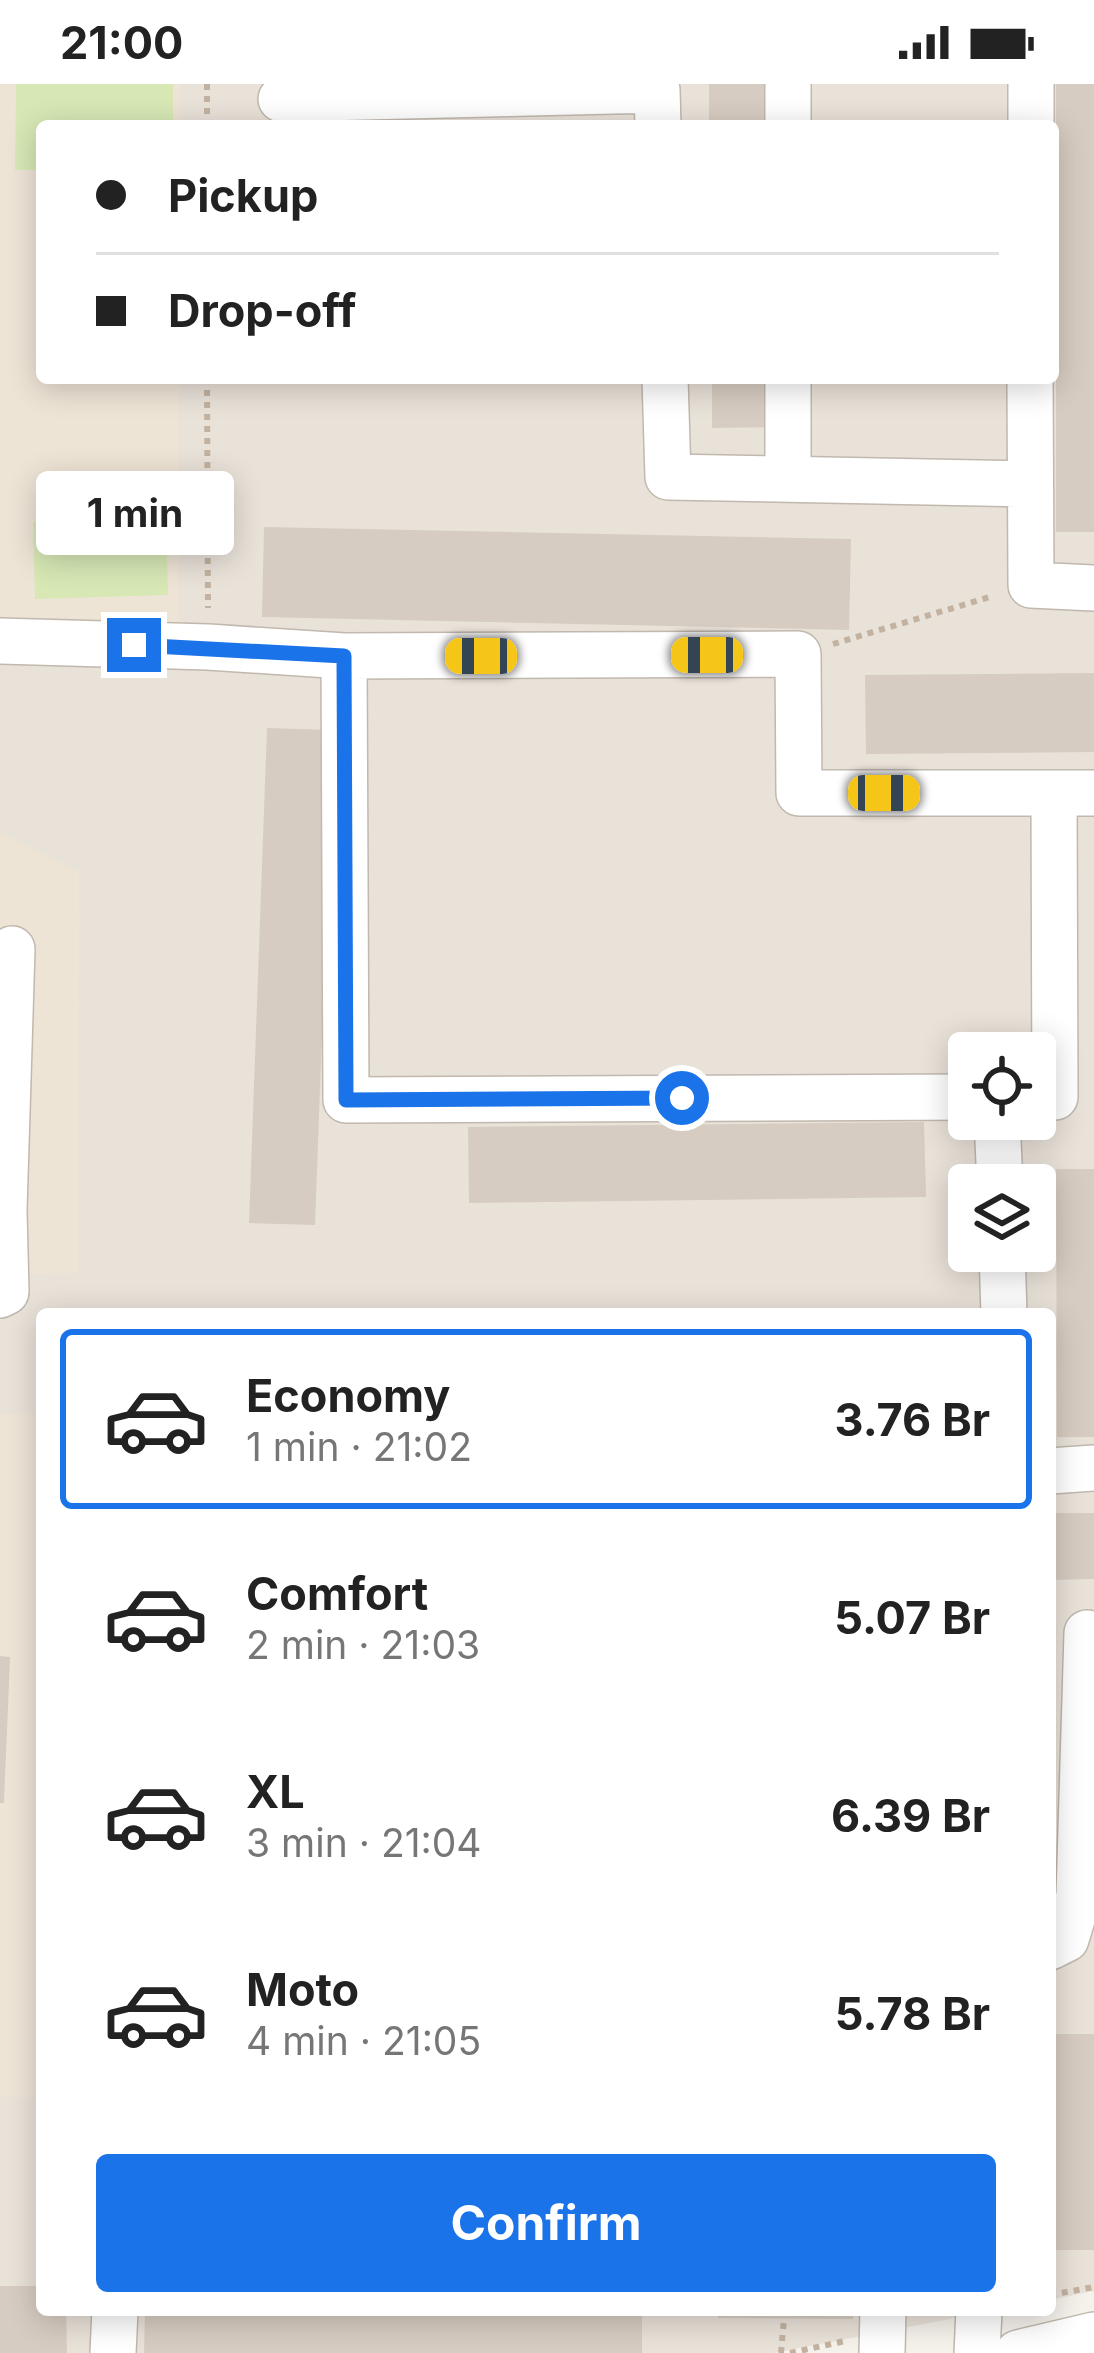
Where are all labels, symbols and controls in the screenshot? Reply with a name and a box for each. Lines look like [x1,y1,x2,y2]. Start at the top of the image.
text: 21:00 [60,15,183,70]
text: Pickup [168,168,318,223]
text: Drop-off [168,283,356,338]
callout: 1 min [35,471,233,555]
text: 1 min [87,489,183,536]
route end [107,618,161,672]
car [671,637,743,673]
car [445,638,517,674]
car [848,775,920,811]
map controls [948,1032,1056,1272]
button: locate [948,1032,1056,1140]
route start [655,1071,709,1125]
button: layers [948,1164,1056,1272]
icon: car [102,1365,210,1473]
text: Economy [246,1368,450,1423]
text: 3.76 Br [835,1392,990,1447]
text: 1 min · 21:02 [246,1423,472,1470]
icon: car [102,1563,210,1671]
text: Comfort [246,1566,428,1621]
text: 5.07 Br [834,1590,990,1645]
text: 2 min · 21:03 [246,1621,480,1668]
icon: car [102,1761,210,1869]
text: XL [246,1764,305,1819]
text: 6.39 Br [831,1788,990,1843]
text: 3 min · 21:04 [246,1819,482,1866]
icon: car [102,1959,210,2067]
text: Moto [246,1962,359,2017]
text: 5.78 Br [835,1986,990,2041]
text: 4 min · 21:05 [246,2017,481,2064]
button: Confirm [96,2154,996,2292]

